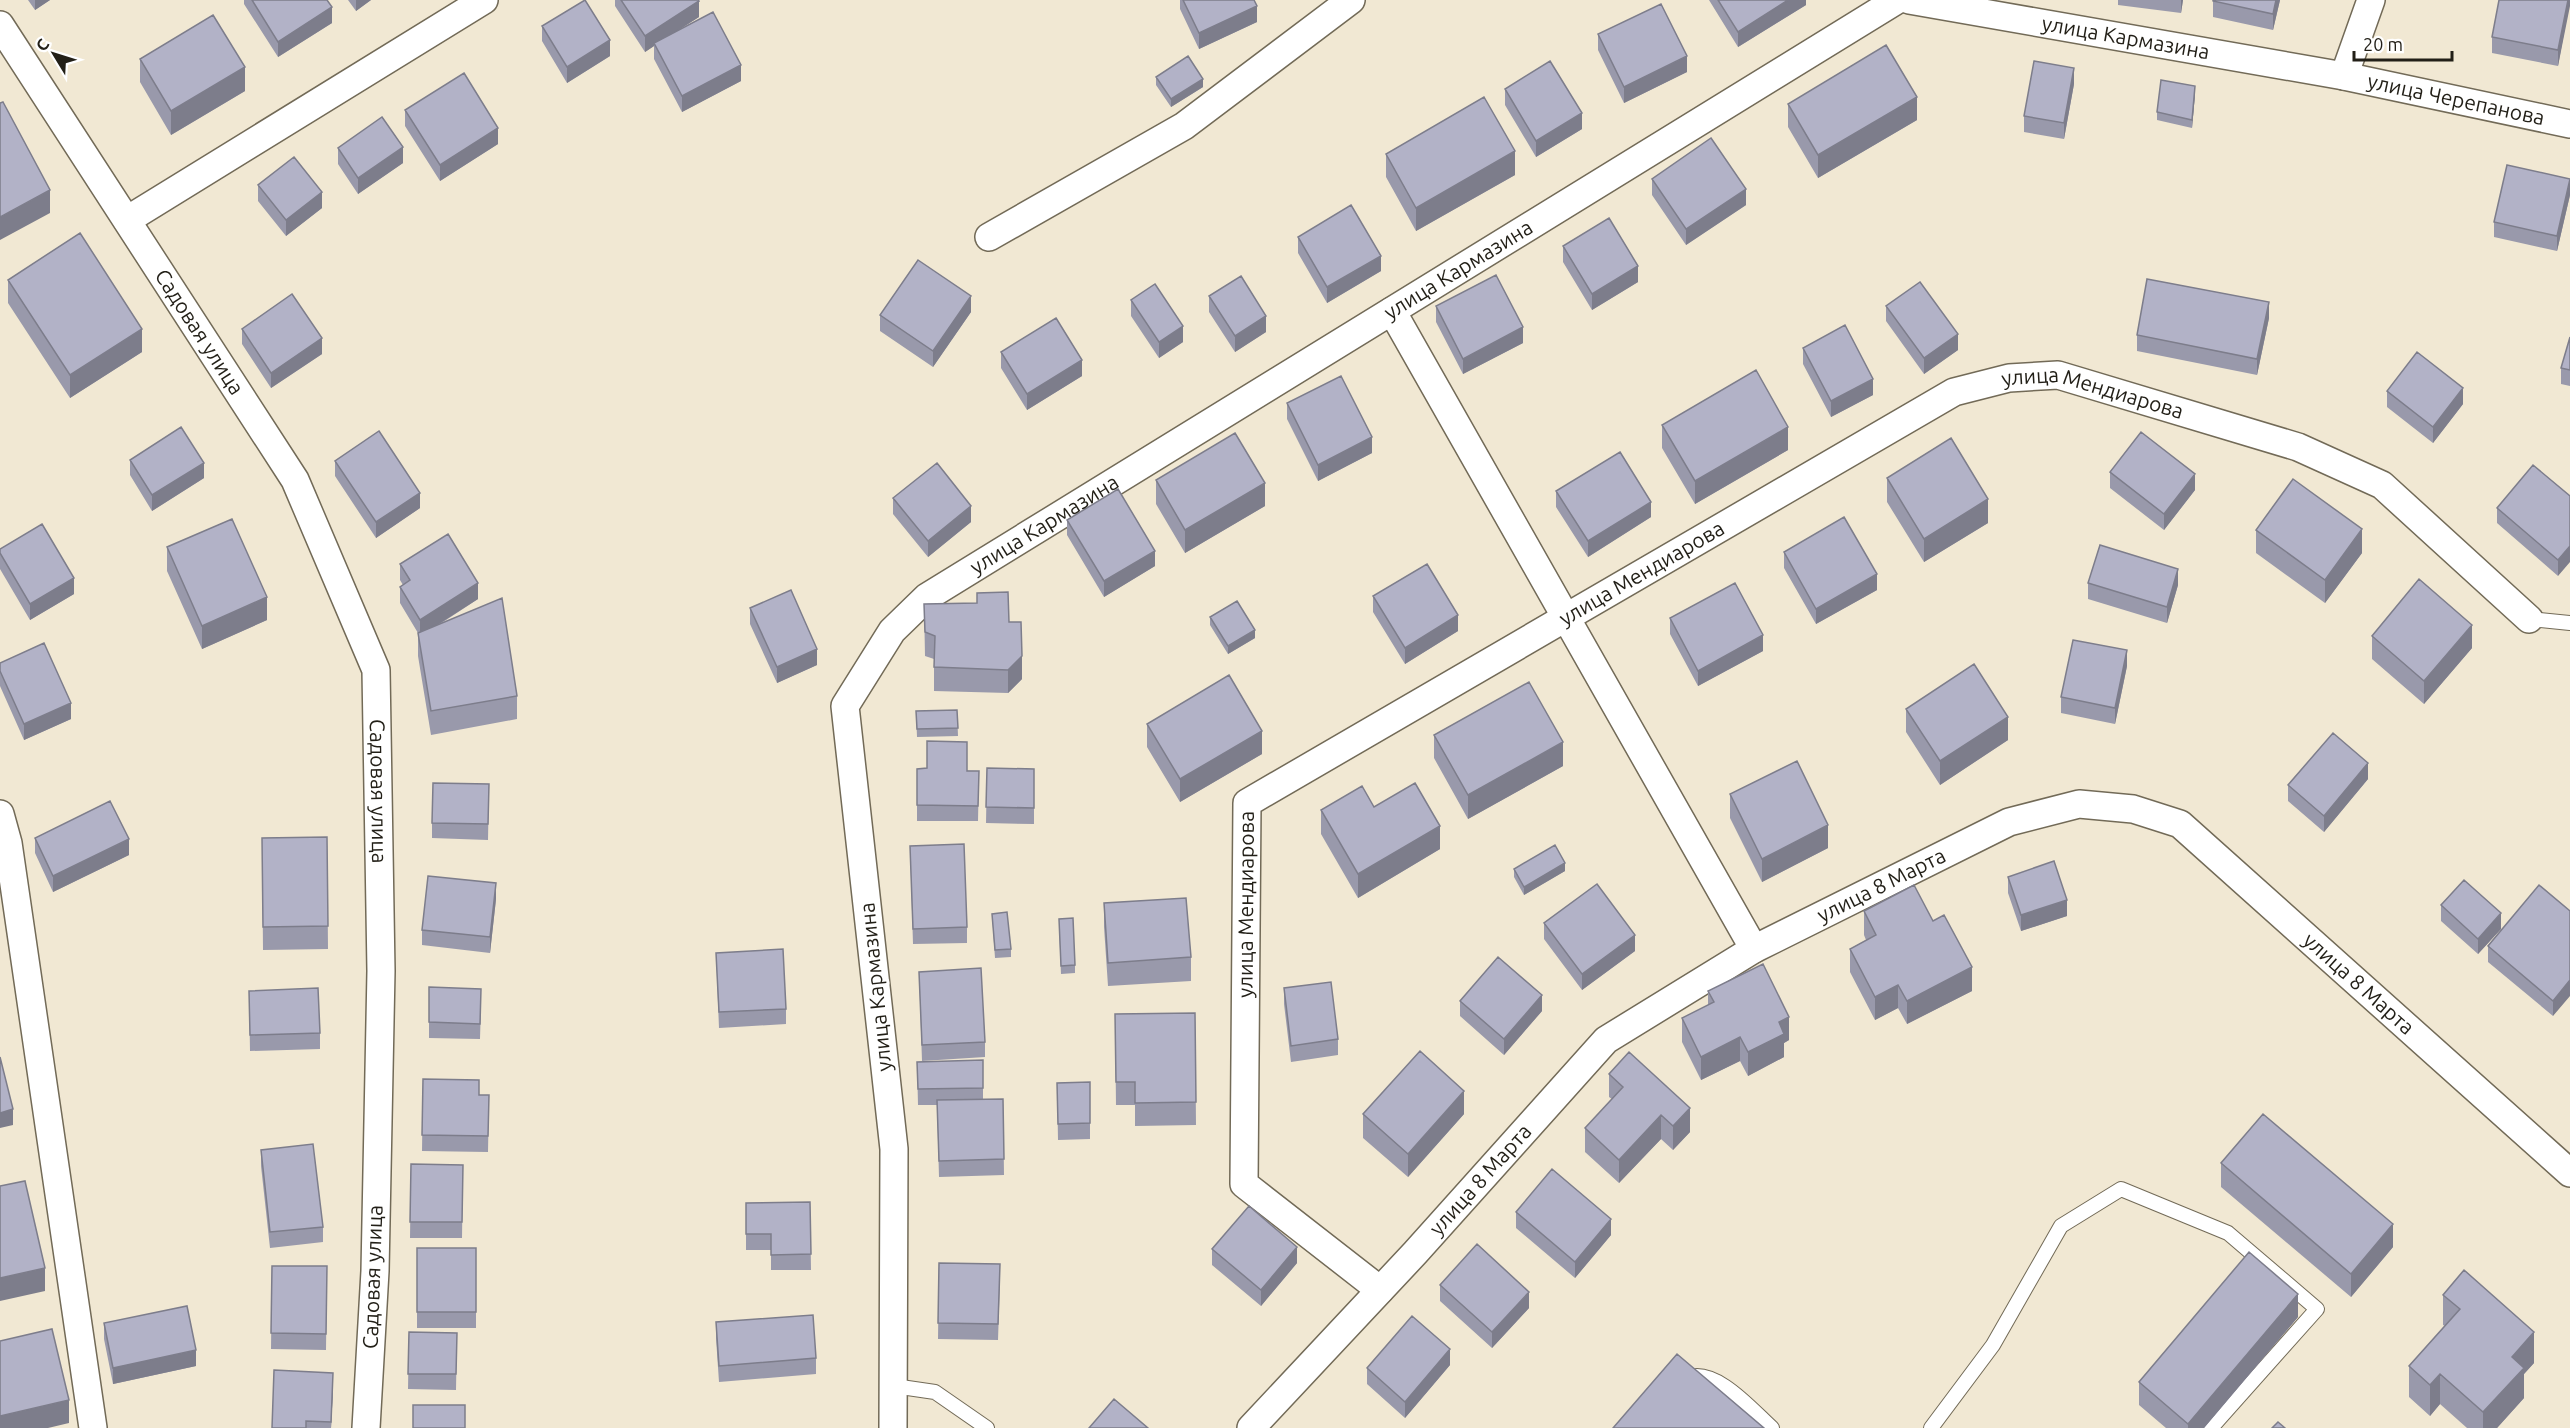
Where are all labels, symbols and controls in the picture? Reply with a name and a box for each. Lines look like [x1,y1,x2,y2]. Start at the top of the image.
street label: улица Кармазина [2040,10,2212,63]
north arrow [24,24,84,84]
scale bar [2354,24,2452,62]
text: 20 m [2363,34,2403,54]
text: С [32,35,52,54]
street label: улица Черепанова [2365,68,2547,129]
street label: улица Кармазина [1379,214,1536,324]
street label: Садовая улица [151,264,249,399]
street label: улица Мендиарова [1999,362,2187,423]
street label: улица Кармазина [965,469,1123,579]
street label: улица Мендиарова [1554,515,1728,630]
street label: Садовая улица [366,719,392,864]
street label: улица Мендиарова [1232,811,1258,998]
street label: улица 8 Марта [1813,843,1949,927]
street label: улица Кармазина [854,901,896,1073]
street label: улица 8 Марта [2299,927,2420,1039]
street label: улица 8 Марта [1424,1119,1536,1240]
street label: Садовая улица [357,1204,387,1349]

